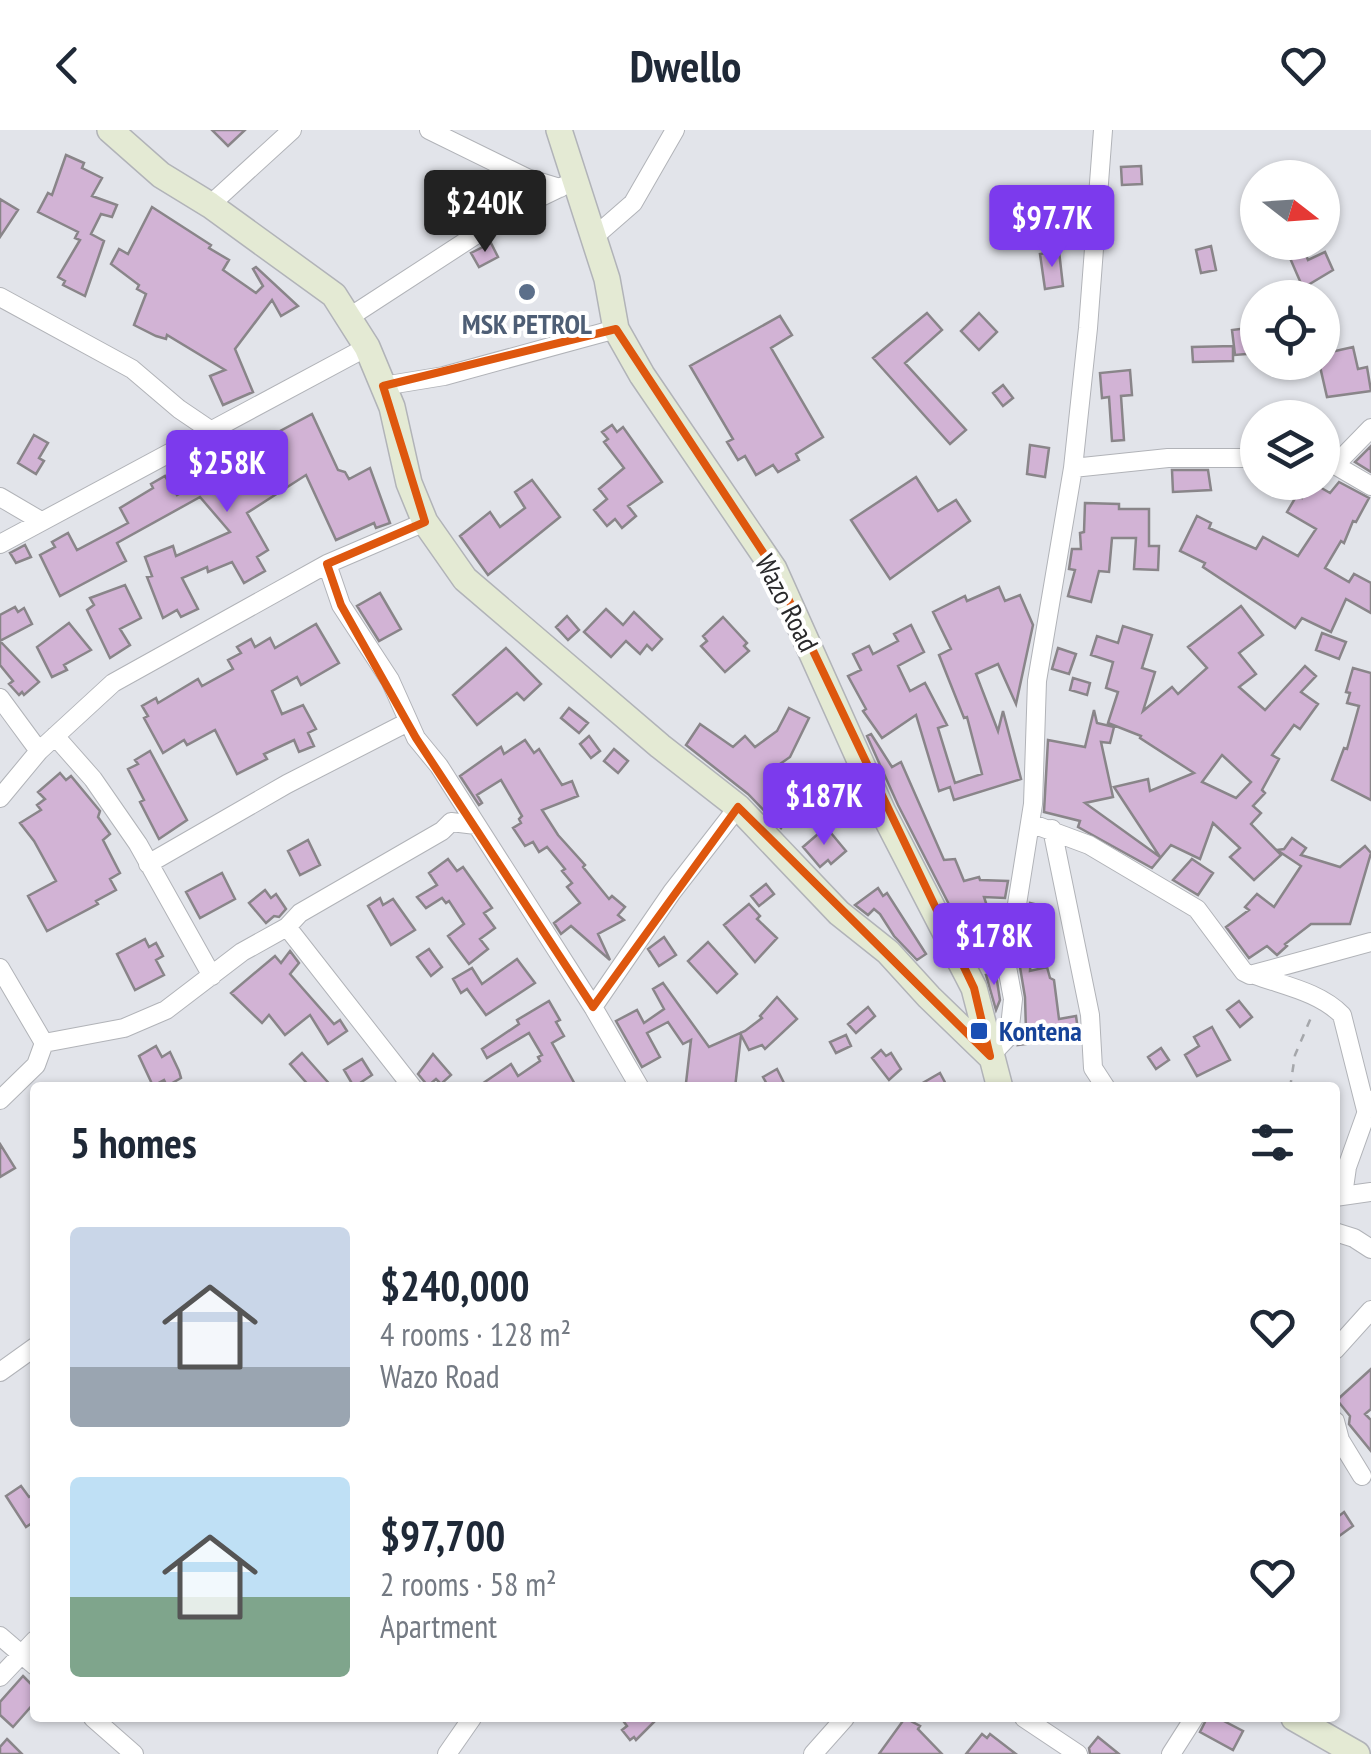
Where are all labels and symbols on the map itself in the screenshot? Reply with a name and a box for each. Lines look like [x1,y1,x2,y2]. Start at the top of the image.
north arrow [1240,160,1340,260]
pin: $240K [415,170,555,255]
pin: $97.7K [971,185,1133,270]
marker: MSK PETROL [516,281,538,303]
place label: MSK PETROL [462,305,592,342]
pin: $258K [157,430,297,515]
street label: Wazo Road [747,548,828,658]
pin: $187K [754,763,894,848]
pin: $178K [924,903,1064,988]
place label: Kontena [999,1012,1082,1049]
marker: Kontena [968,1020,990,1042]

